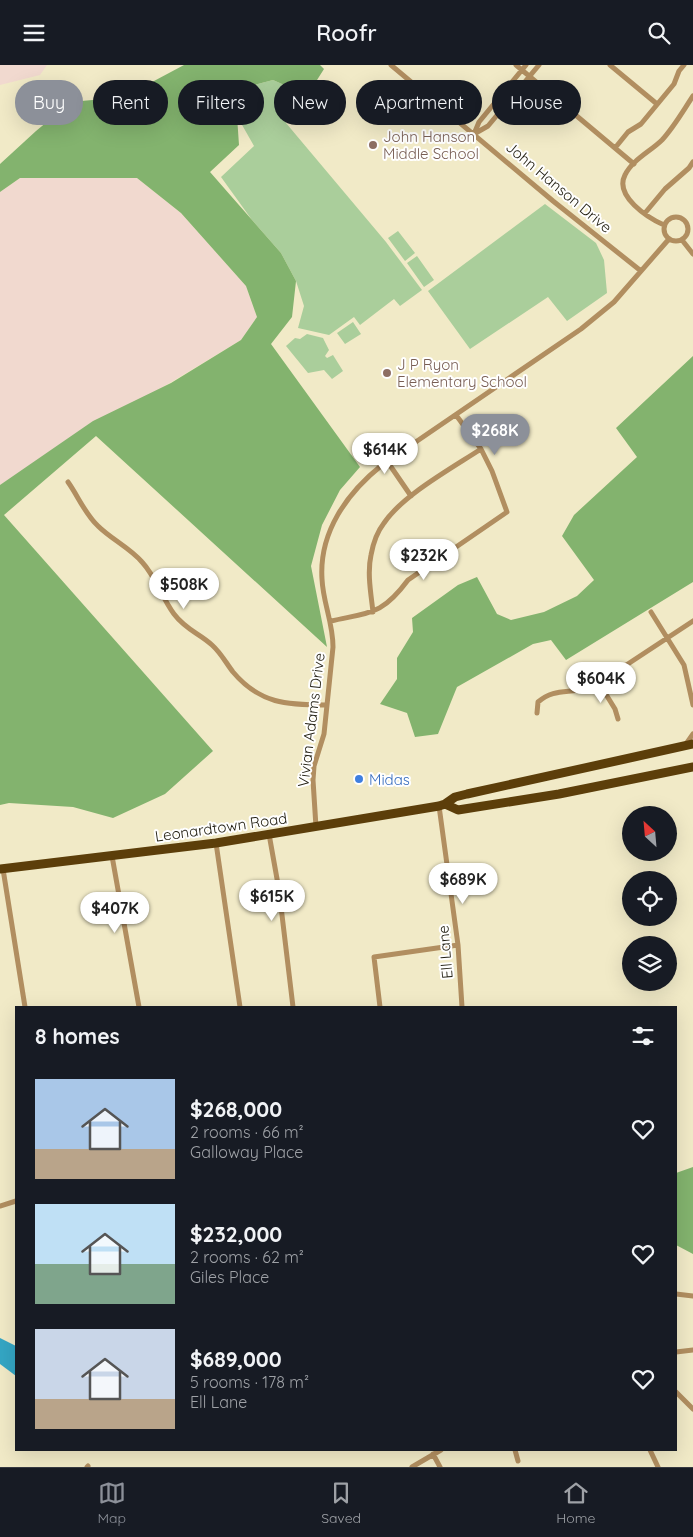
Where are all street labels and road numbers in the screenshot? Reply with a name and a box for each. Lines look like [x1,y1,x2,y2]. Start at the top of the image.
street label: John Hanson Drive [502,137,616,237]
street label: Vivian Adams Drive [293,652,329,788]
street label: Leonardtown Road [154,808,288,846]
street label: Ell Lane [433,924,457,980]

